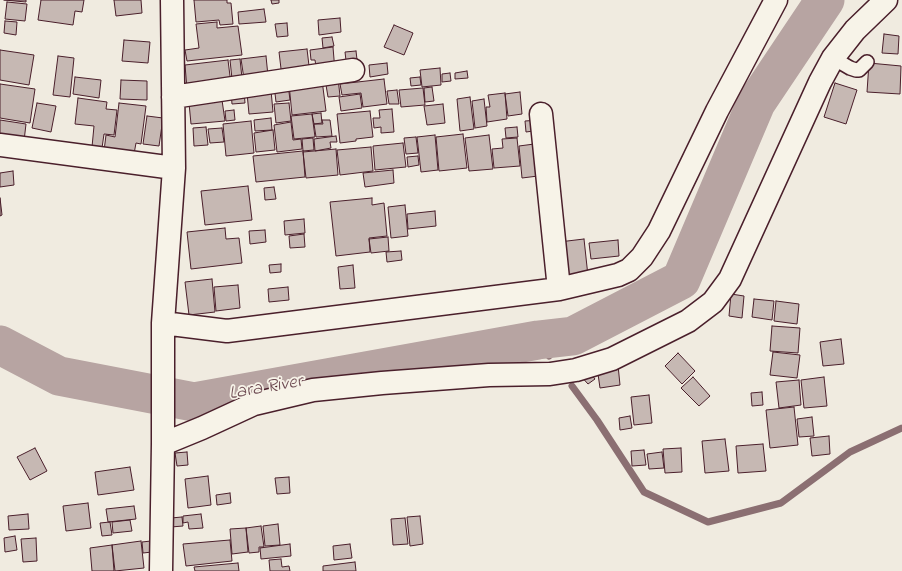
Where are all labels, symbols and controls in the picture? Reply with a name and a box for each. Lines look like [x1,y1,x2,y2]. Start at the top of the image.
water label: Lara River [227,371,305,407]

